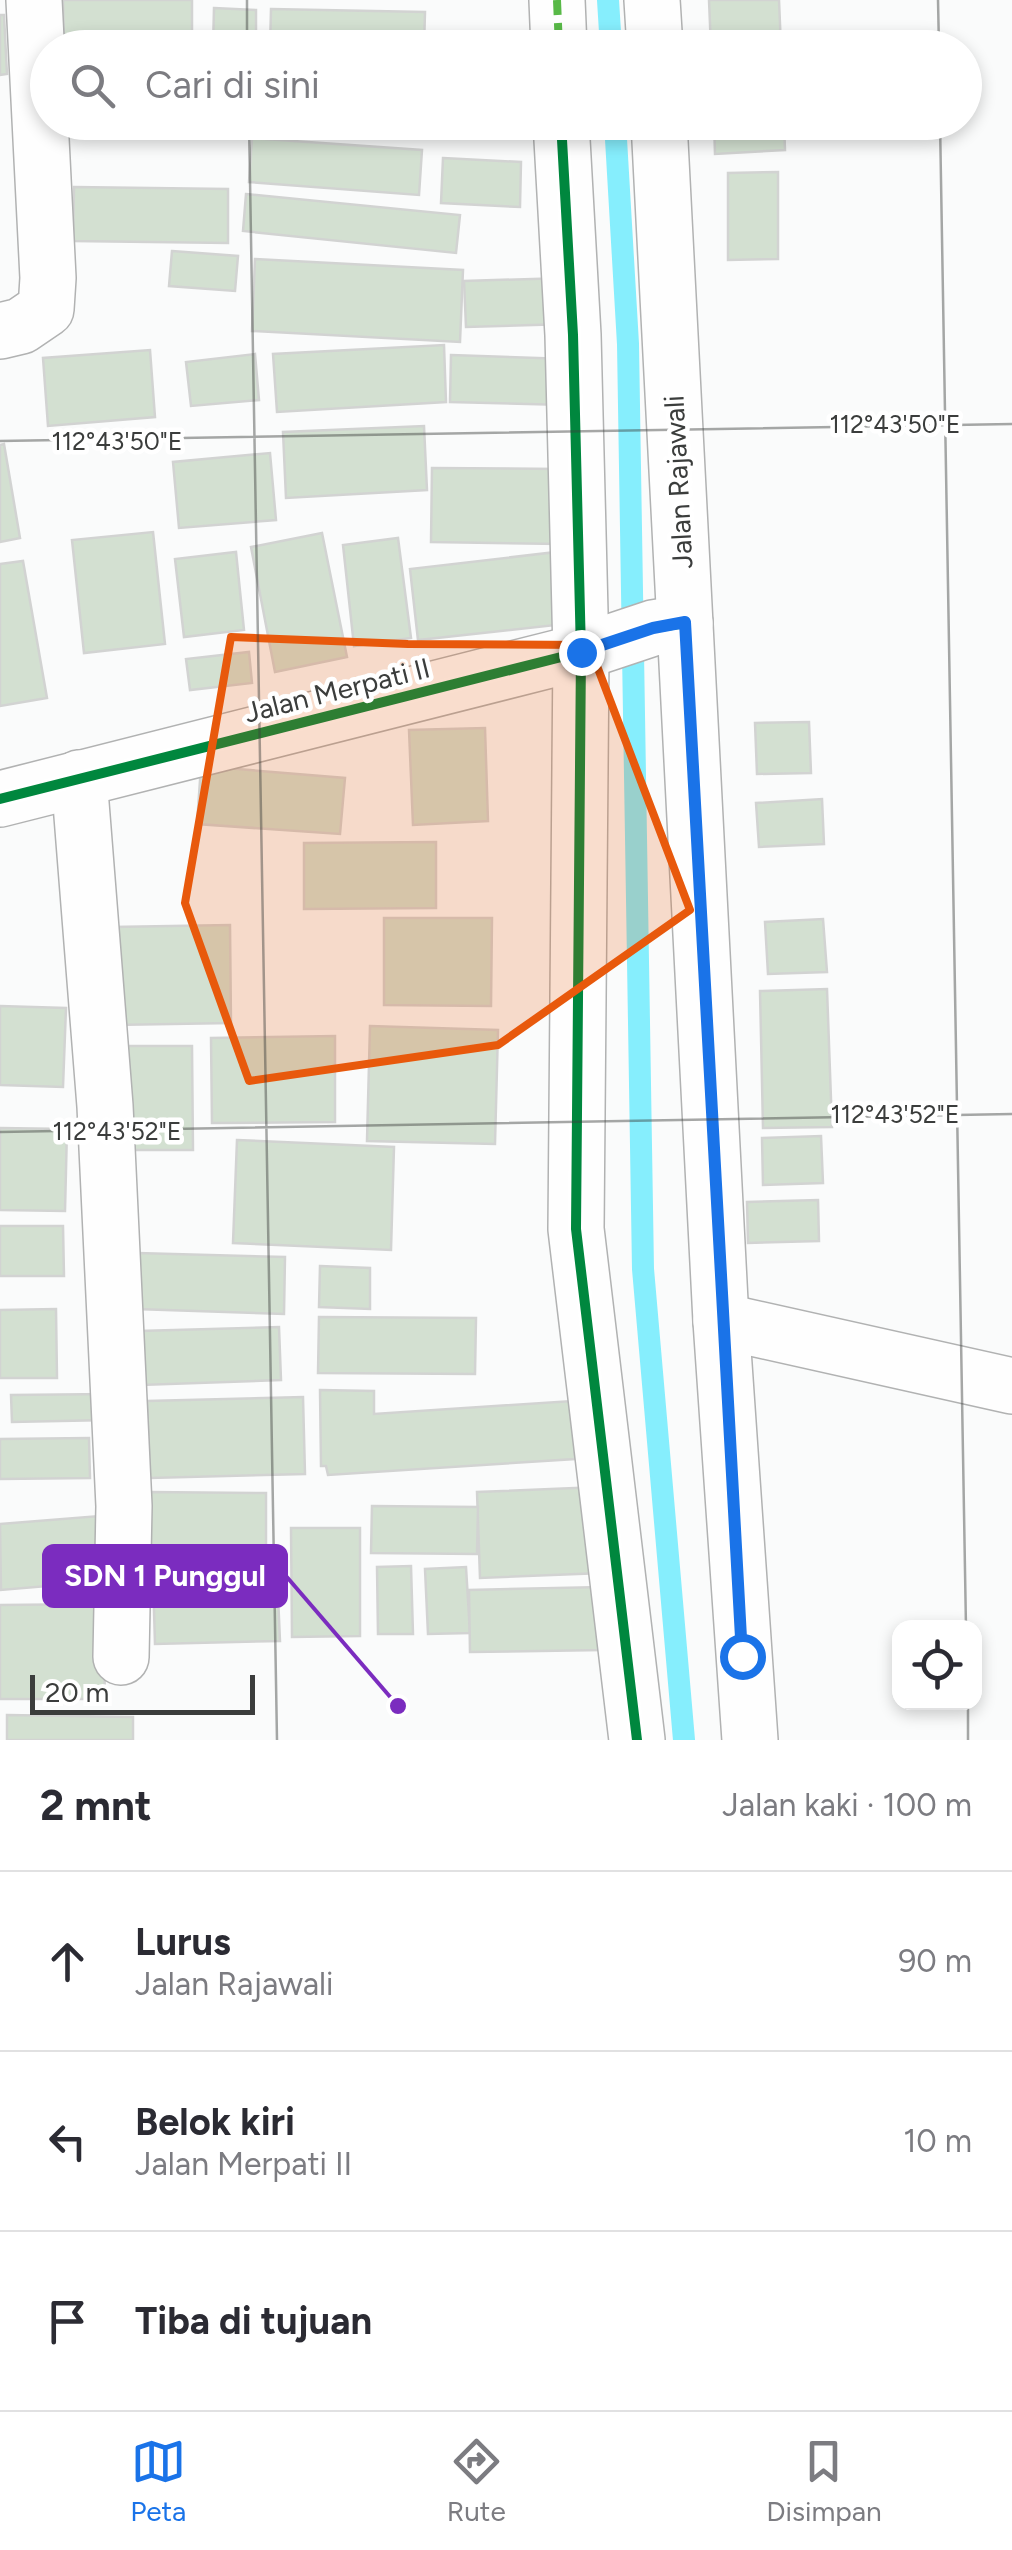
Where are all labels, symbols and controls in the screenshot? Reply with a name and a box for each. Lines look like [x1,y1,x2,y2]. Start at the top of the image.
search box [30,30,982,140]
icon: search [65,58,120,113]
text: Cari di sini [145,62,320,108]
street label: Jalan Rajawali [656,394,700,570]
text: 112°43'50"E [829,409,961,439]
text: 112°43'50"E [51,426,183,456]
route end [559,630,605,676]
street label: Jalan Merpati II [241,651,433,729]
text: 112°43'52"E [830,1099,960,1129]
text: 112°43'52"E [52,1116,182,1146]
callout: SDN 1 Punggul [44,1546,286,1606]
text: SDN 1 Punggul [64,1557,266,1594]
map controls [892,1620,982,1710]
button: locate [892,1620,982,1710]
route start [720,1634,766,1680]
scale bar [30,1670,255,1714]
text: 20 m [45,1675,109,1709]
text: 2 mnt [40,1780,152,1831]
text: Jalan kaki · 100 m [722,1786,972,1824]
text: Lurus [135,1919,231,1965]
icon: ahead [40,1934,95,1989]
text: 90 m [898,1942,972,1980]
text: Jalan Rajawali [135,1965,333,2003]
text: Belok kiri [135,2099,295,2145]
icon: left [40,2114,95,2169]
text: 10 m [903,2122,972,2160]
text: Jalan Merpati II [135,2145,352,2183]
icon: arrive [40,2294,95,2349]
text: Tiba di tujuan [135,2298,372,2344]
tab: Peta [130,2434,186,2528]
tab: Rute [447,2434,506,2528]
tab: Disimpan [766,2434,882,2528]

